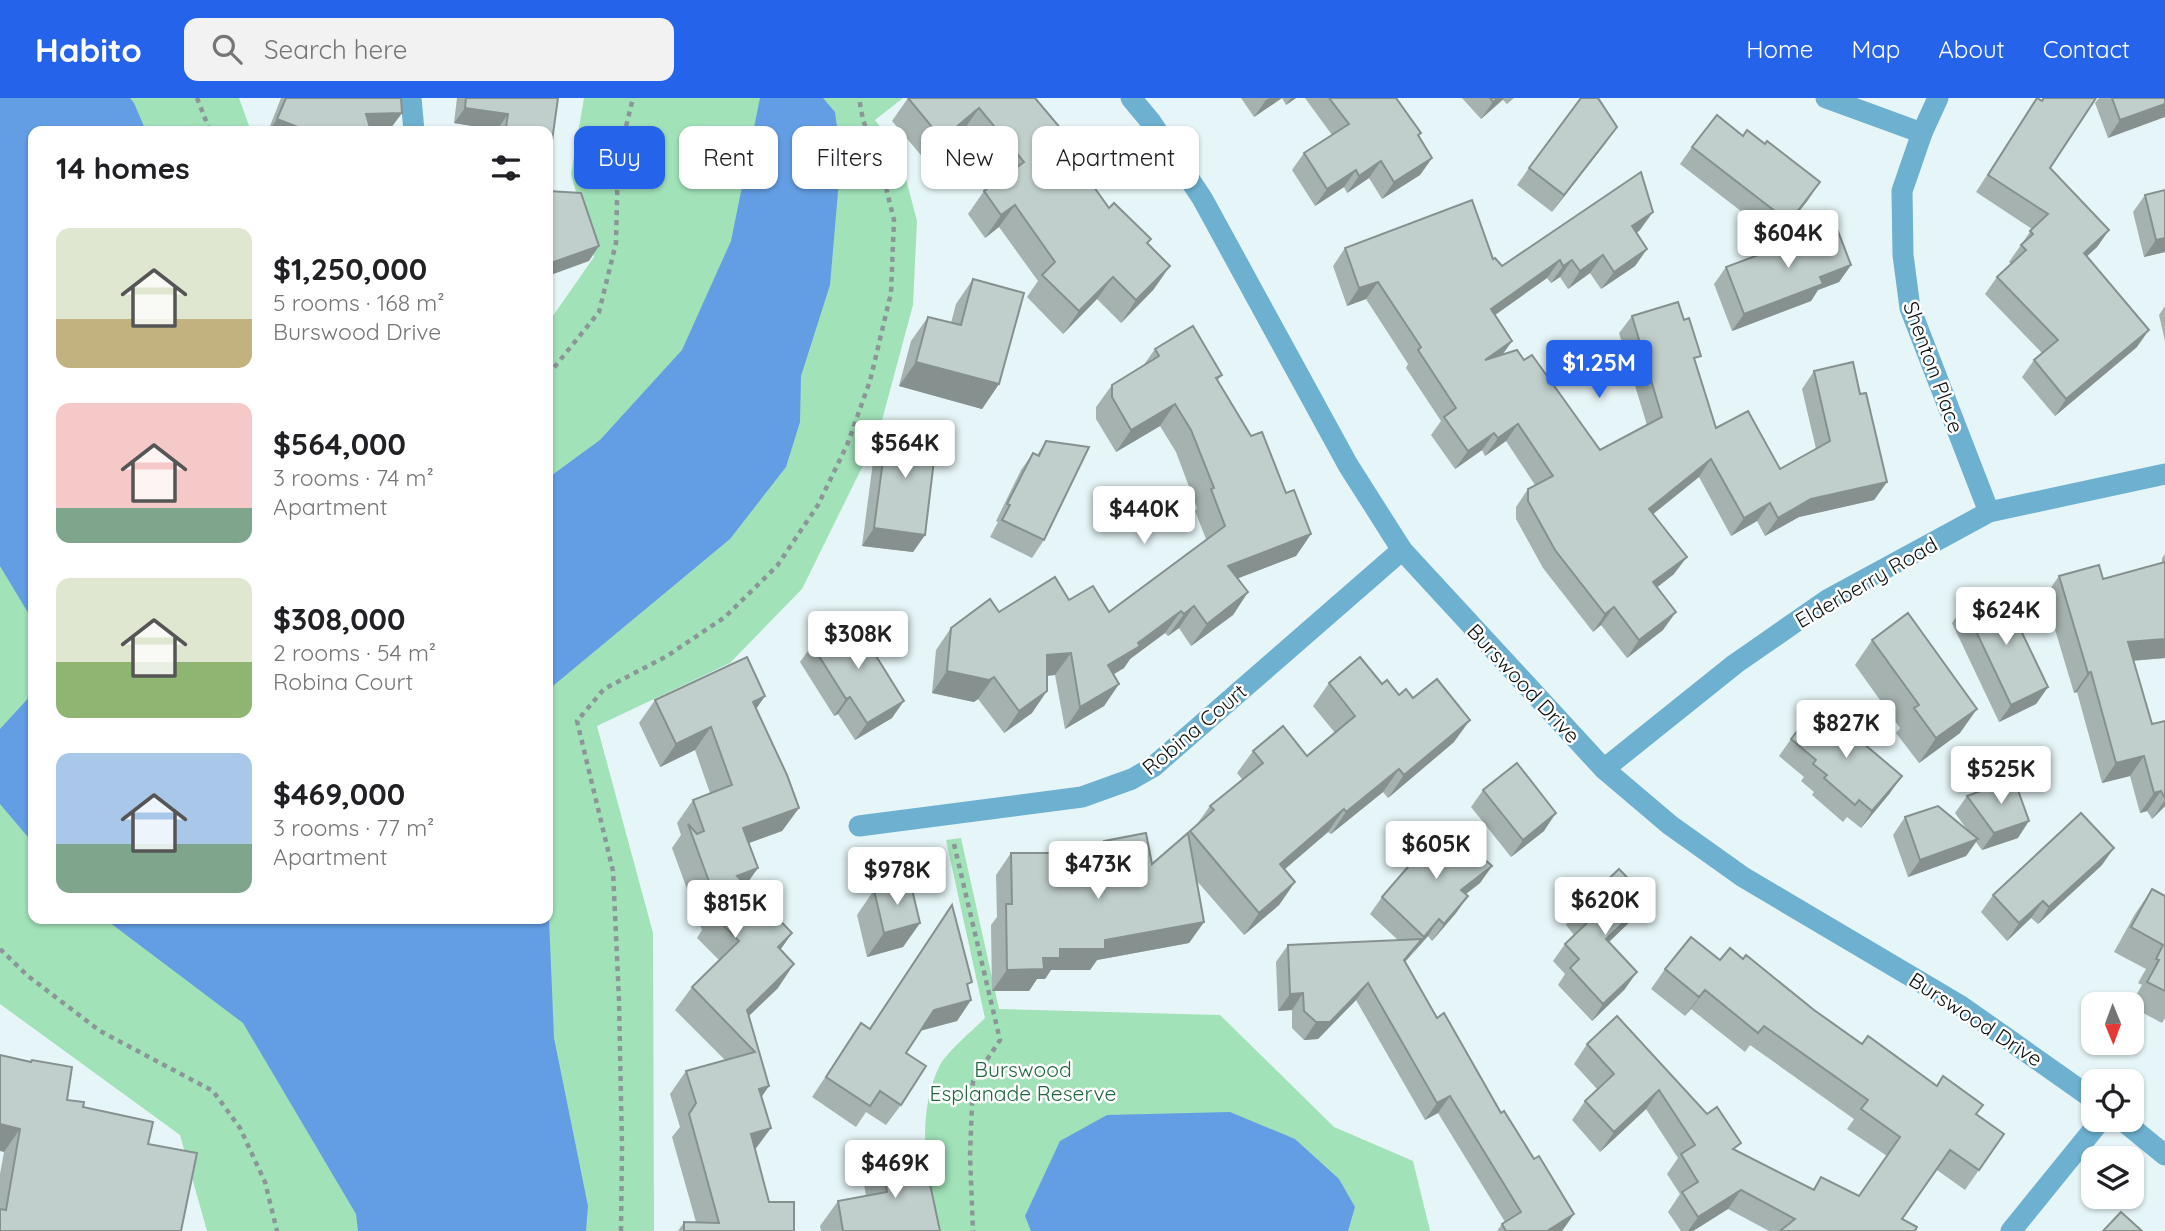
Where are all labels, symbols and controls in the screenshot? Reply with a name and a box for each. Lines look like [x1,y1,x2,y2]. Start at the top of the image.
search box [184,18,674,81]
text: Habito [35,29,142,70]
icon: search [208,30,246,68]
text: Search here [264,33,407,66]
text: Home [1746,34,1813,64]
text: Map [1851,34,1900,64]
text: About [1938,34,2005,64]
text: Contact [2043,34,2130,64]
chip: Buy [574,126,665,189]
chip: Rent [679,126,778,189]
chip: Filters [792,126,907,189]
chip: New [921,126,1018,189]
chip: Apartment [1032,126,1199,189]
text: 14 homes [56,149,190,187]
icon: filters [487,149,525,187]
pin: $604K [1739,211,1837,270]
text: $604K [1753,218,1823,247]
text: $1,250,000 [273,250,427,288]
icon: home [112,256,196,340]
text: 5 rooms · 168 m² [273,288,445,317]
street label: Shenton Place [1898,298,1970,436]
text: Burswood Drive [273,317,441,346]
pin: $1.25M [1542,341,1656,400]
text: $1.25M [1562,348,1636,377]
pin: $564K [856,420,954,480]
text: $564,000 [273,425,406,463]
text: $564K [871,428,939,457]
icon: home [112,431,196,515]
text: 3 rooms · 74 m² [273,463,434,492]
pin: $440K [1095,486,1193,546]
text: Apartment [273,492,387,521]
text: $440K [1109,494,1179,523]
street label: Elderberry Road [1790,531,1942,633]
pin: $624K [1957,588,2055,647]
text: $624K [1972,595,2040,624]
text: $308,000 [273,600,405,638]
icon: home [112,606,196,690]
pin: $308K [809,612,907,671]
street label: Burswood Drive [1462,618,1586,748]
text: $308K [824,619,892,648]
text: 2 rooms · 54 m² [273,638,436,667]
text: Robina Court [273,667,413,696]
street label: Robina Court [1137,678,1251,780]
pin: $827K [1797,700,1895,760]
text: $827K [1812,708,1880,737]
pin: $525K [1952,746,2050,806]
text: $525K [1967,754,2035,783]
text: $469,000 [273,775,405,813]
icon: home [112,781,196,865]
text: 3 rooms · 77 m² [273,813,434,842]
pin: $605K [1387,822,1485,881]
text: $605K [1402,829,1470,858]
text: Apartment [273,842,387,871]
pin: $473K [1049,842,1147,901]
pin: $978K [848,848,946,907]
text: $473K [1065,849,1131,878]
text: $978K [864,855,930,884]
pin: $620K [1556,878,1654,937]
pin: $815K [686,880,784,940]
text: $620K [1571,885,1639,914]
text: $815K [703,888,767,917]
street label: Burswood Drive [1904,966,2048,1072]
north arrow [2081,992,2144,1055]
map controls [2081,992,2144,1209]
park label: Burswood Esplanade Reserve [930,1056,1116,1106]
button: locate [2081,1069,2144,1132]
pin: $469K [846,1140,944,1200]
button: layers [2081,1146,2144,1209]
text: $469K [861,1148,929,1177]

